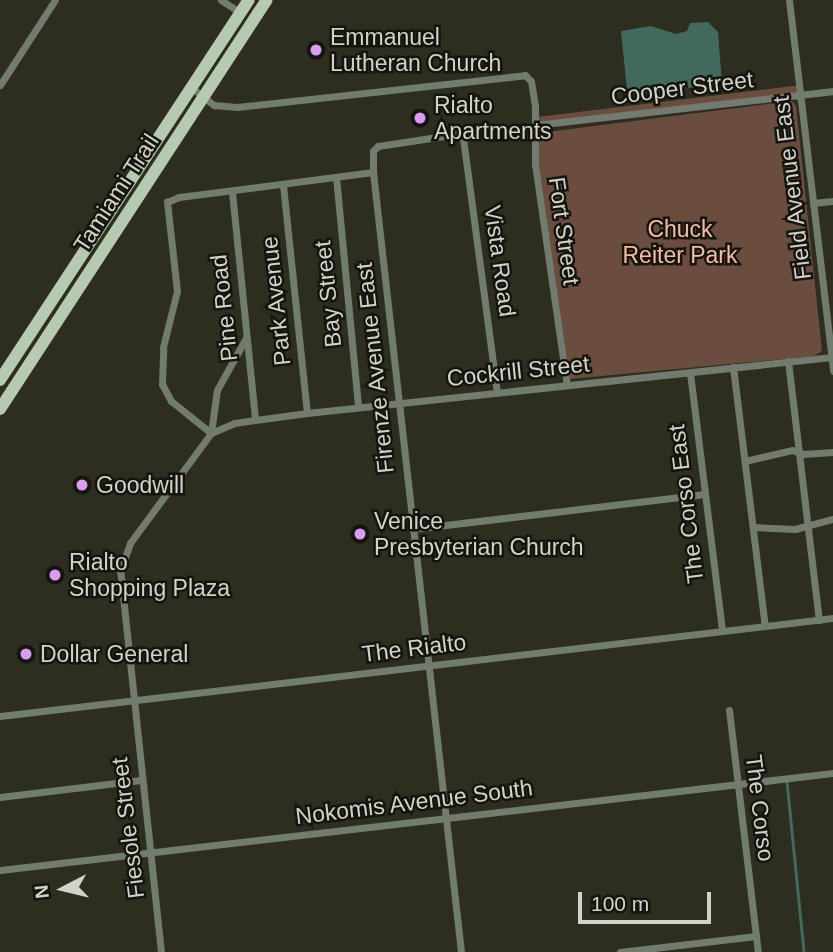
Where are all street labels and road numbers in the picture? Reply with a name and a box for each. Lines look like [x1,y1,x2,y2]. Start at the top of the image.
street label: Cooper Street [609,66,755,110]
street label: Field Avenue East [767,94,817,282]
street label: Tamiami Trail [67,129,165,257]
street label: Fort Street [543,175,585,287]
street label: Vista Road [479,204,521,318]
street label: Park Avenue [255,234,297,368]
street label: Bay Street [309,239,347,349]
street label: Pine Road [205,253,243,363]
street label: Firenze Avenue East [350,261,400,475]
street label: Cockrill Street [445,350,591,392]
street label: The Corso East [663,423,709,585]
street label: The Rialto [360,628,468,668]
street label: The Corso [740,753,780,863]
street label: Fiesole Street [106,756,150,900]
street label: Nokomis Avenue South [293,774,535,830]

